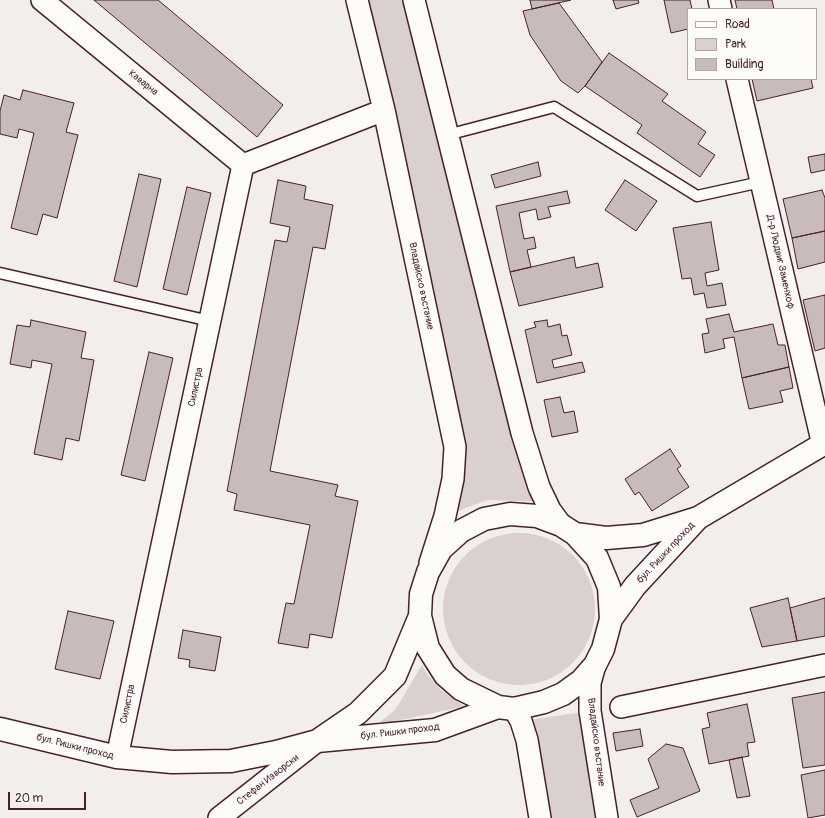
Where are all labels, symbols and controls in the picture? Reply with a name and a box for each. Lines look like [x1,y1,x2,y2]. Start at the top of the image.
legend [687,8,817,80]
text: Road [725,17,750,32]
text: Park [725,37,746,52]
text: Building [725,57,764,72]
street label: Каварна [126,68,160,98]
street label: Д-р Людвиг Заменхоф [763,214,797,310]
street label: Владайско въстание [406,241,436,331]
street label: Силистра [186,366,206,408]
street label: бул. Ришки проход [635,520,697,586]
street label: Силистра [118,683,138,725]
street label: Владайско въстание [585,697,607,787]
street label: бул. Ришки проход [360,721,440,743]
street label: бул. Ришки проход [35,732,115,762]
street label: Стефан Изворски [235,752,301,808]
scale bar [10,784,88,810]
text: 20 m [15,791,43,806]

